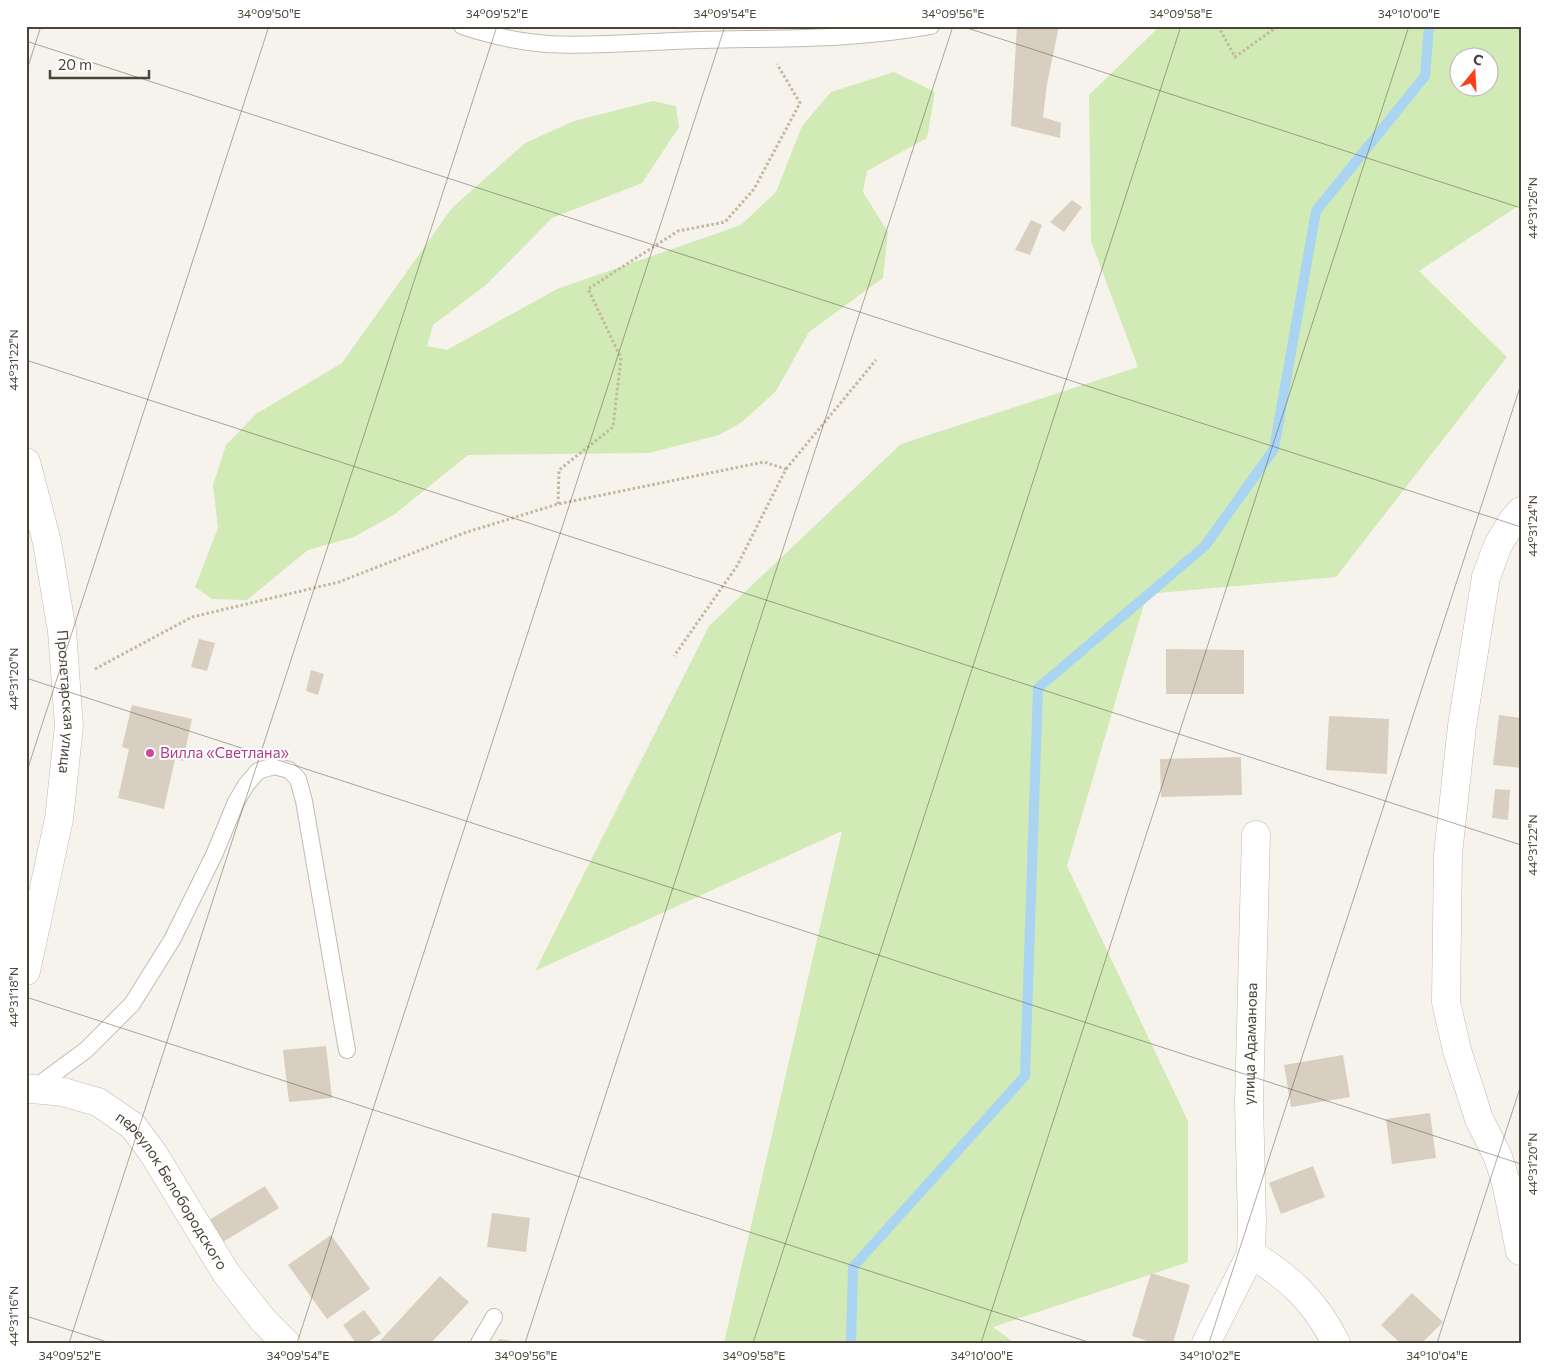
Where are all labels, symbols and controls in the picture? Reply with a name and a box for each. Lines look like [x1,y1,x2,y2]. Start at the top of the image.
text: 34°09'50"E [237,6,301,20]
text: 34°09'52"E [466,6,528,20]
text: 34°09'54"E [694,6,756,20]
text: 34°09'56"E [922,6,984,20]
text: 34°09'58"E [1150,6,1212,20]
text: 34°10'00"E [1378,6,1440,20]
scale bar [50,48,149,80]
north arrow [1450,48,1500,98]
text: С [1471,50,1485,69]
text: 20 m [58,55,92,73]
text: 44°31'26"N [1525,177,1539,239]
text: 44°31'22"N [6,329,20,391]
text: 44°31'24"N [1525,495,1539,557]
street label: Пролетарская улица [54,629,79,775]
text: 44°31'20"N [6,648,20,710]
place label: Вилла «Светлана» [160,743,289,761]
marker: Вилла «Светлана» [144,747,156,759]
text: 44°31'22"N [1525,814,1539,876]
text: 44°31'18"N [6,967,20,1027]
street label: улица Адаманова [1239,982,1260,1105]
street label: переулок Белобородского [113,1107,232,1273]
text: 44°31'20"N [1525,1133,1539,1195]
text: 44°31'16"N [6,1286,20,1346]
text: 34°09'52"E [39,1348,101,1362]
text: 34°09'54"E [267,1348,329,1362]
text: 34°09'56"E [495,1348,557,1362]
text: 34°09'58"E [723,1348,785,1362]
text: 34°10'00"E [951,1348,1013,1362]
text: 34°10'02"E [1179,1348,1241,1362]
text: 34°10'04"E [1406,1348,1468,1362]

